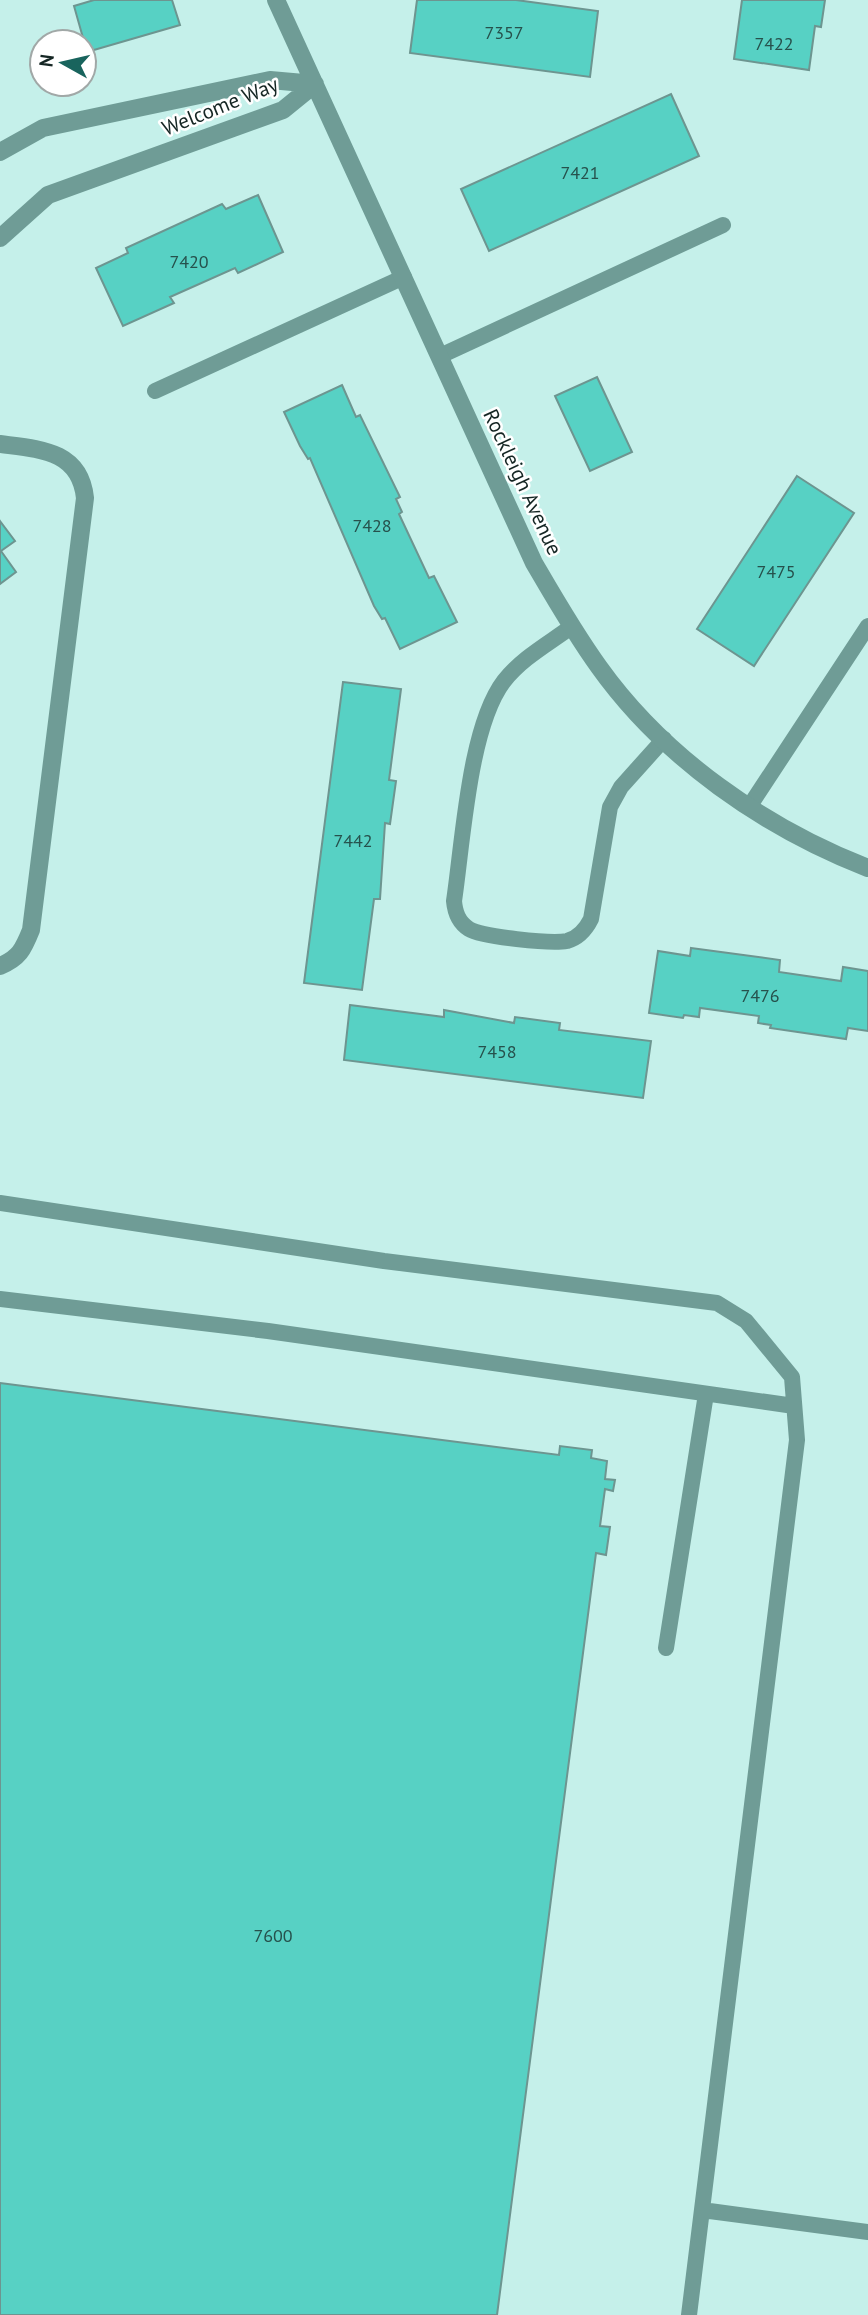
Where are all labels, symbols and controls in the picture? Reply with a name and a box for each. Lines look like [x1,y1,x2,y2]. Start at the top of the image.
house number: 7357 [484,21,524,44]
north arrow [28,28,98,98]
house number: 7422 [754,32,794,55]
text: N [33,53,59,68]
street label: Welcome Way [158,70,282,142]
house number: 7421 [560,161,600,184]
house number: 7420 [169,250,209,273]
street label: Rockleigh Avenue [477,405,569,559]
house number: 7428 [352,514,392,537]
house number: 7475 [756,560,796,583]
house number: 7442 [333,829,373,852]
house number: 7476 [740,984,780,1007]
house number: 7458 [477,1040,517,1063]
house number: 7600 [253,1924,293,1947]

